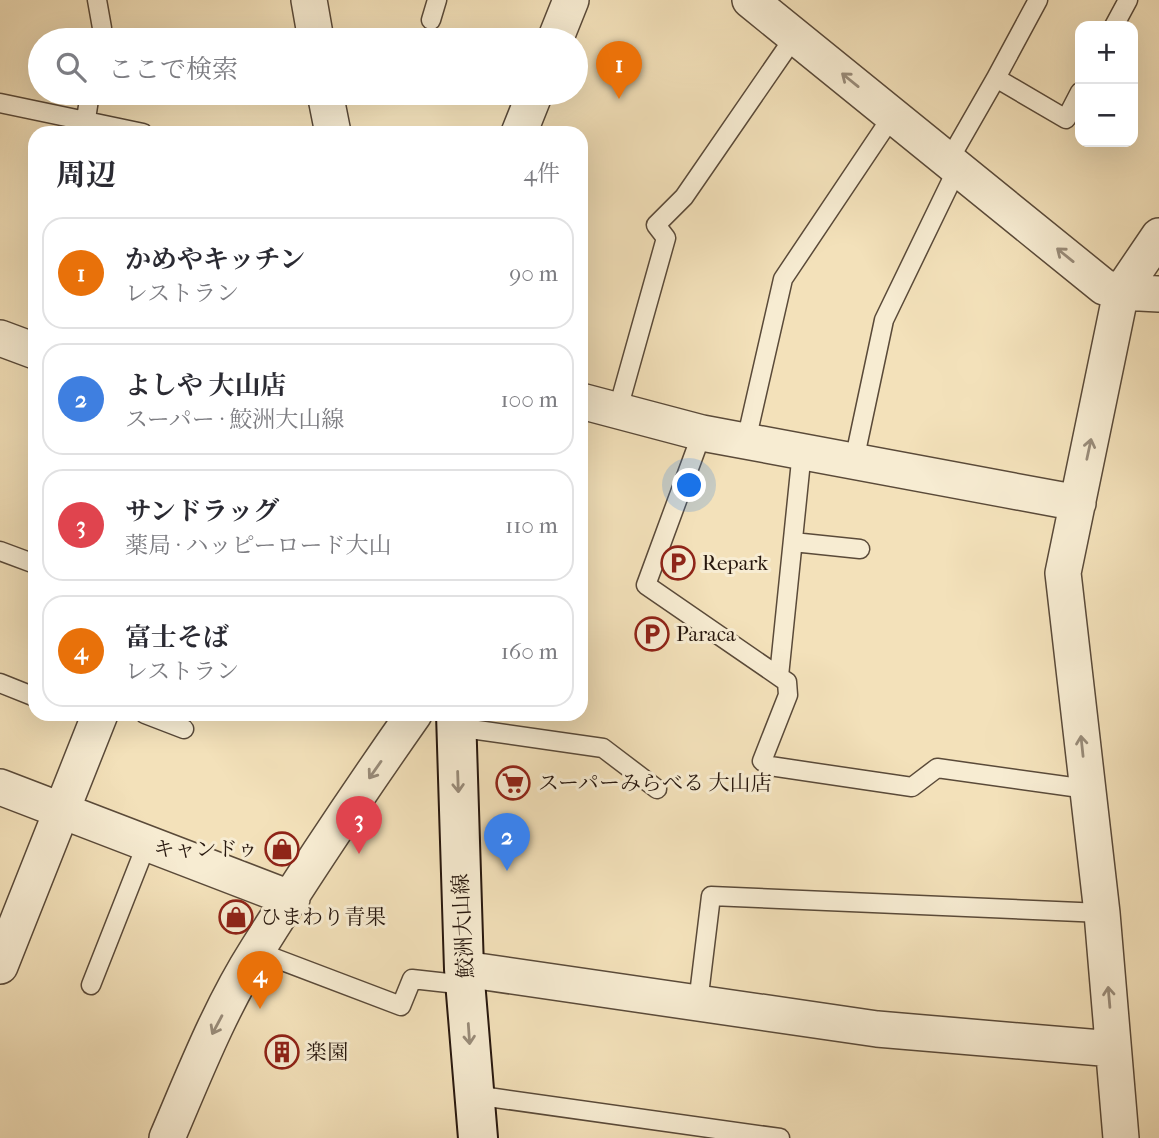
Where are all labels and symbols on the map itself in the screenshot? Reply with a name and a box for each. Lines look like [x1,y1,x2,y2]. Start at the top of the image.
pin: 1 [596,41,642,99]
one-way arrow [842,73,860,88]
one-way arrow [1056,247,1074,263]
one-way arrow [1082,438,1096,461]
your location [672,468,706,502]
parking icon: Repark [659,544,697,582]
place label: Repark [702,551,768,575]
parking icon: Paraca [633,615,671,653]
place label: Paraca [676,622,736,646]
one-way arrow [1076,735,1089,758]
one-way arrow [368,760,382,779]
supermarket icon: スーパーみらべる 大山店 [494,764,532,802]
one-way arrow [451,770,464,793]
place label: スーパーみらべる 大山店 [538,771,771,795]
pin: 3 [336,796,382,854]
pin: 2 [484,813,530,871]
shop icon: キャンドゥ [263,830,301,868]
place label: キャンドゥ [154,837,258,861]
street label: 鮫洲大山線 [448,873,478,979]
shop icon: ひまわり青果 [217,898,255,936]
place label: ひまわり青果 [260,905,386,929]
pin: 4 [237,951,283,1009]
one-way arrow [1102,986,1115,1009]
one-way arrow [210,1014,223,1035]
one-way arrow [463,1022,476,1045]
building icon: 楽園 [263,1033,301,1071]
place label: 楽園 [306,1040,348,1064]

